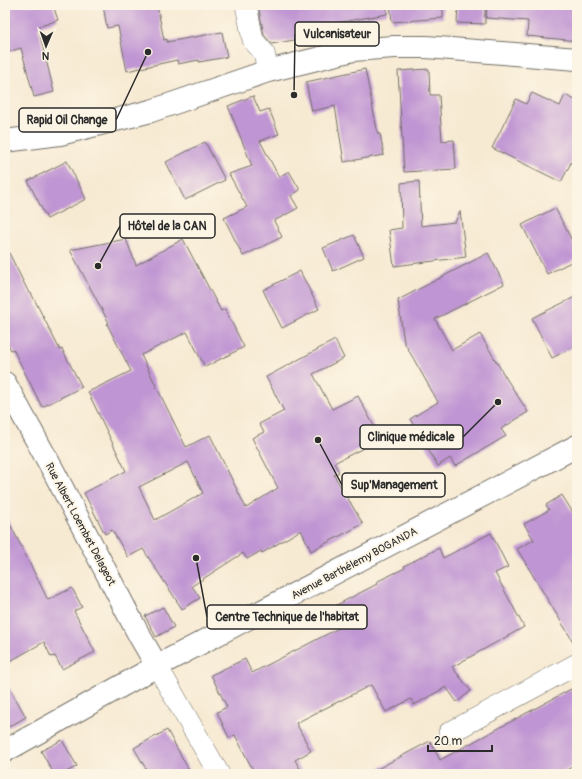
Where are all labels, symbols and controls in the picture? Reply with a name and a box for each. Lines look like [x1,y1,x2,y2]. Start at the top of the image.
callout: Vulcanisateur [295,22,379,46]
north arrow [26,26,66,66]
text: Vulcanisateur [303,27,372,42]
text: N [41,49,50,62]
callout: Rapid Oil Change [19,108,116,132]
text: Rapid Oil Change [26,113,109,128]
callout: Hôtel de la CAN [120,214,215,238]
text: Hôtel de la CAN [127,219,207,234]
callout: Clinique médicale [360,425,463,449]
text: Clinique médicale [368,430,456,445]
street label: Rue Albert Loembet Delageot [43,461,119,588]
callout: Sup'Management [342,473,445,497]
text: Sup'Management [351,478,439,493]
street label: Avenue Barthélemy BOGANDA [289,525,419,602]
callout: Centre Technique de l'habitat [207,605,367,629]
text: Centre Technique de l'habitat [215,610,360,625]
scale bar [428,727,492,753]
text: 20 m [434,734,463,749]

